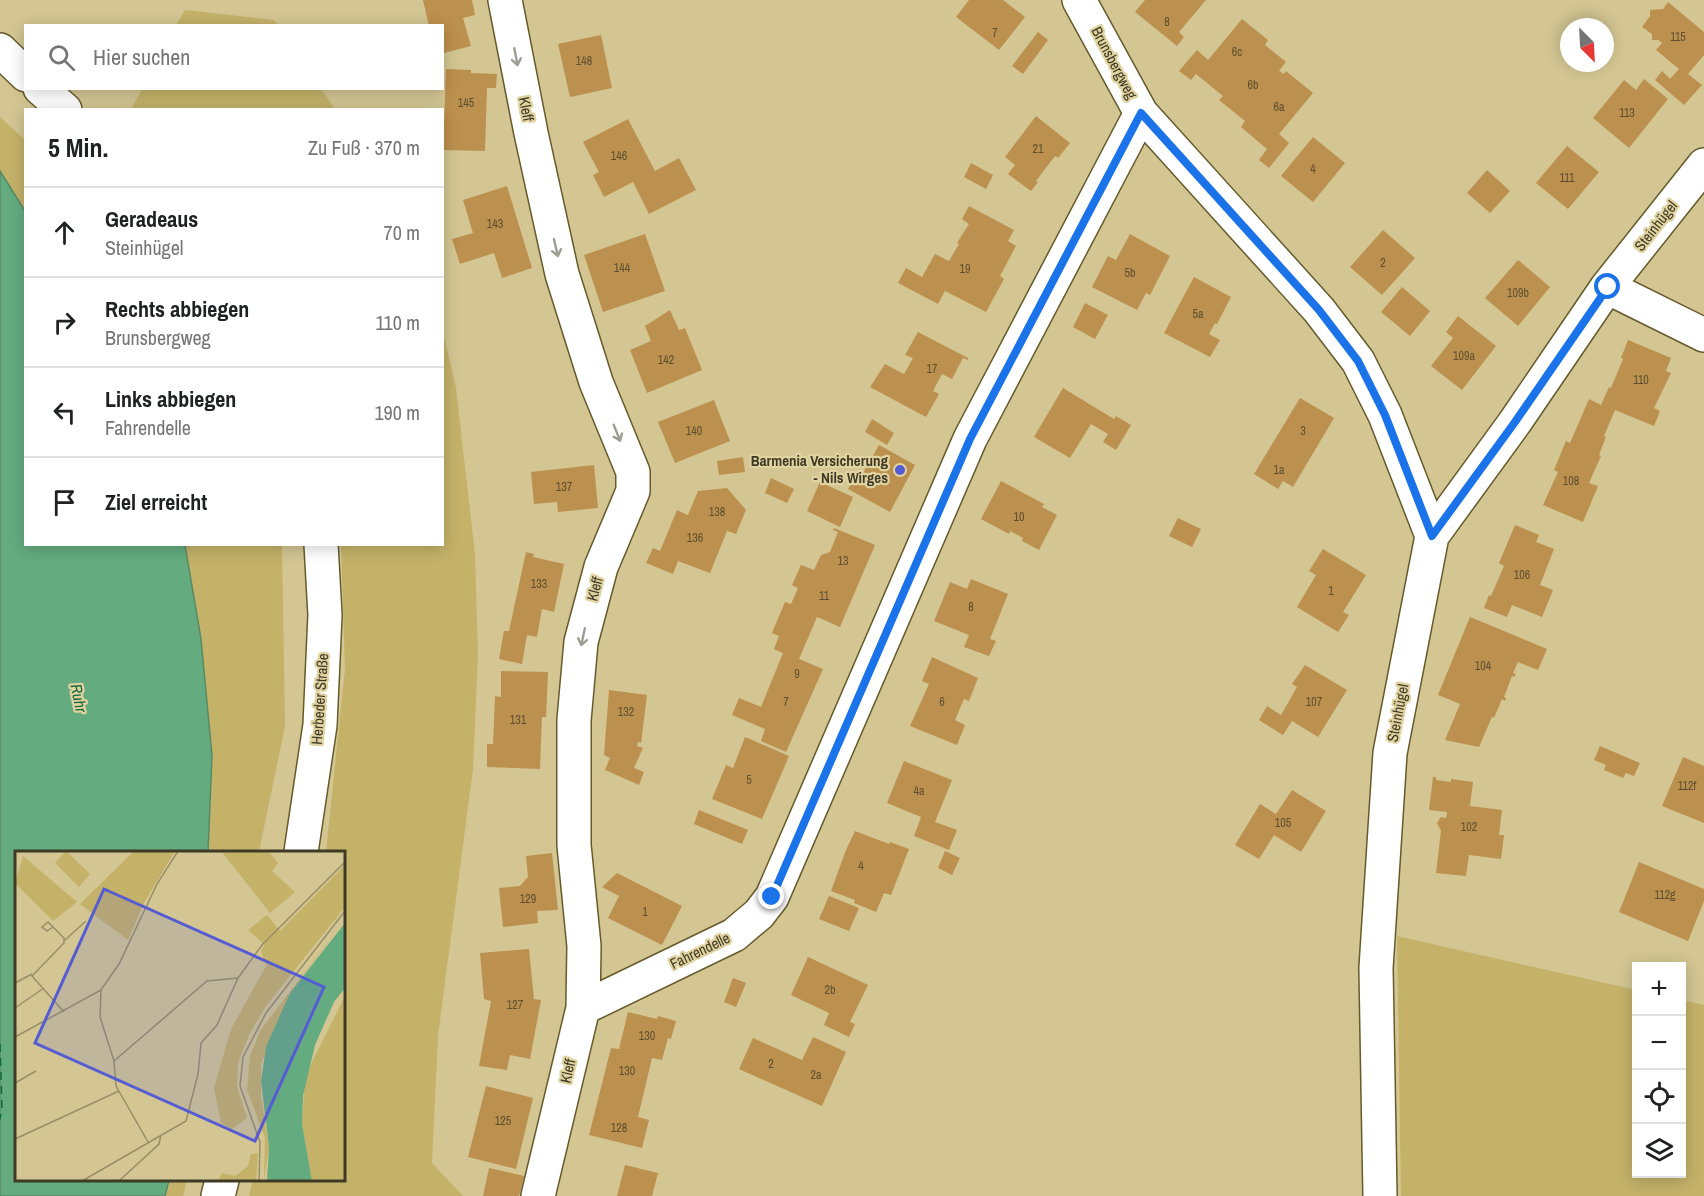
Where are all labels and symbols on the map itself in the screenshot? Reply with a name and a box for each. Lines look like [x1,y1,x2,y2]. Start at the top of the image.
house number: 8 [1164,14,1170,30]
north arrow [1560,18,1614,72]
street label: Brunsbergweg [1087,23,1142,103]
house number: 7 [992,25,998,41]
house number: 115 [1670,29,1686,45]
house number: 6c [1232,44,1242,60]
one-way arrow [511,47,522,67]
house number: 148 [576,53,592,69]
house number: 6b [1248,77,1258,93]
house number: 145 [458,95,475,111]
street label: Kleff [514,95,539,123]
house number: 6a [1274,99,1285,115]
house number: 113 [1619,105,1635,121]
house number: 21 [1033,141,1044,157]
house number: 146 [611,148,627,164]
house number: 4 [1310,161,1316,177]
house number: 111 [1560,170,1575,186]
street label: Steinhügel [1629,196,1682,255]
house number: 143 [487,216,503,232]
one-way arrow [551,238,563,257]
house number: 2 [1380,255,1386,271]
house number: 144 [614,260,631,276]
house number: 19 [960,261,970,277]
house number: 5b [1125,265,1135,281]
route start [1594,273,1620,299]
house number: 109b [1507,285,1529,301]
house number: 5a [1193,306,1204,322]
house number: 109a [1453,348,1475,364]
house number: 142 [658,352,674,368]
house number: 17 [927,361,938,377]
house number: 110 [1633,372,1649,388]
house number: 140 [686,423,702,439]
house number: 3 [1300,423,1306,439]
one-way arrow [612,424,623,442]
place label: Barmenia Versicherung - Nils Wirges [751,450,888,488]
house number: 1a [1274,462,1285,478]
marker: Barmenia Versicherung - Nils Wirges [893,463,907,477]
house number: 108 [1563,473,1579,489]
house number: 137 [556,479,573,495]
house number: 138 [709,504,725,520]
house number: 10 [1014,509,1024,525]
house number: 136 [687,530,703,546]
house number: 13 [838,553,848,569]
house number: 106 [1514,567,1530,583]
street label: Kleff [581,574,608,603]
house number: 133 [531,576,547,592]
house number: 1 [1328,583,1334,599]
house number: 11 [819,588,830,604]
house number: 8 [968,599,974,615]
one-way arrow [577,627,588,646]
street label: Herbeder Straße [306,652,333,745]
house number: 104 [1475,658,1492,674]
house number: 9 [794,666,800,682]
water label: Ruhr [65,682,93,715]
street label: Steinhügel [1382,682,1413,744]
house number: 7 [783,694,789,710]
house number: 6 [939,694,945,710]
house number: 107 [1306,694,1323,710]
house number: 132 [618,704,634,720]
house number: 131 [510,712,527,728]
house number: 5 [746,772,752,788]
house number: 112f [1678,778,1696,794]
house number: 4a [914,783,925,799]
house number: 105 [1275,815,1292,831]
house number: 102 [1461,819,1477,835]
inset map [15,851,345,1181]
house number: 4 [858,858,864,874]
route end [758,883,784,909]
house number: 112g [1654,887,1676,903]
house number: 129 [520,891,536,907]
house number: 1 [642,904,648,920]
street label: Fahrendelle [666,927,733,974]
house number: 2b [825,982,835,998]
house number: 127 [507,997,524,1013]
house number: 130 [639,1028,655,1044]
street label: Kleff [555,1056,581,1085]
house number: 2 [768,1056,774,1072]
house number: 130 [619,1063,635,1079]
house number: 2a [811,1067,822,1083]
house number: 125 [495,1113,512,1129]
house number: 128 [611,1120,627,1136]

